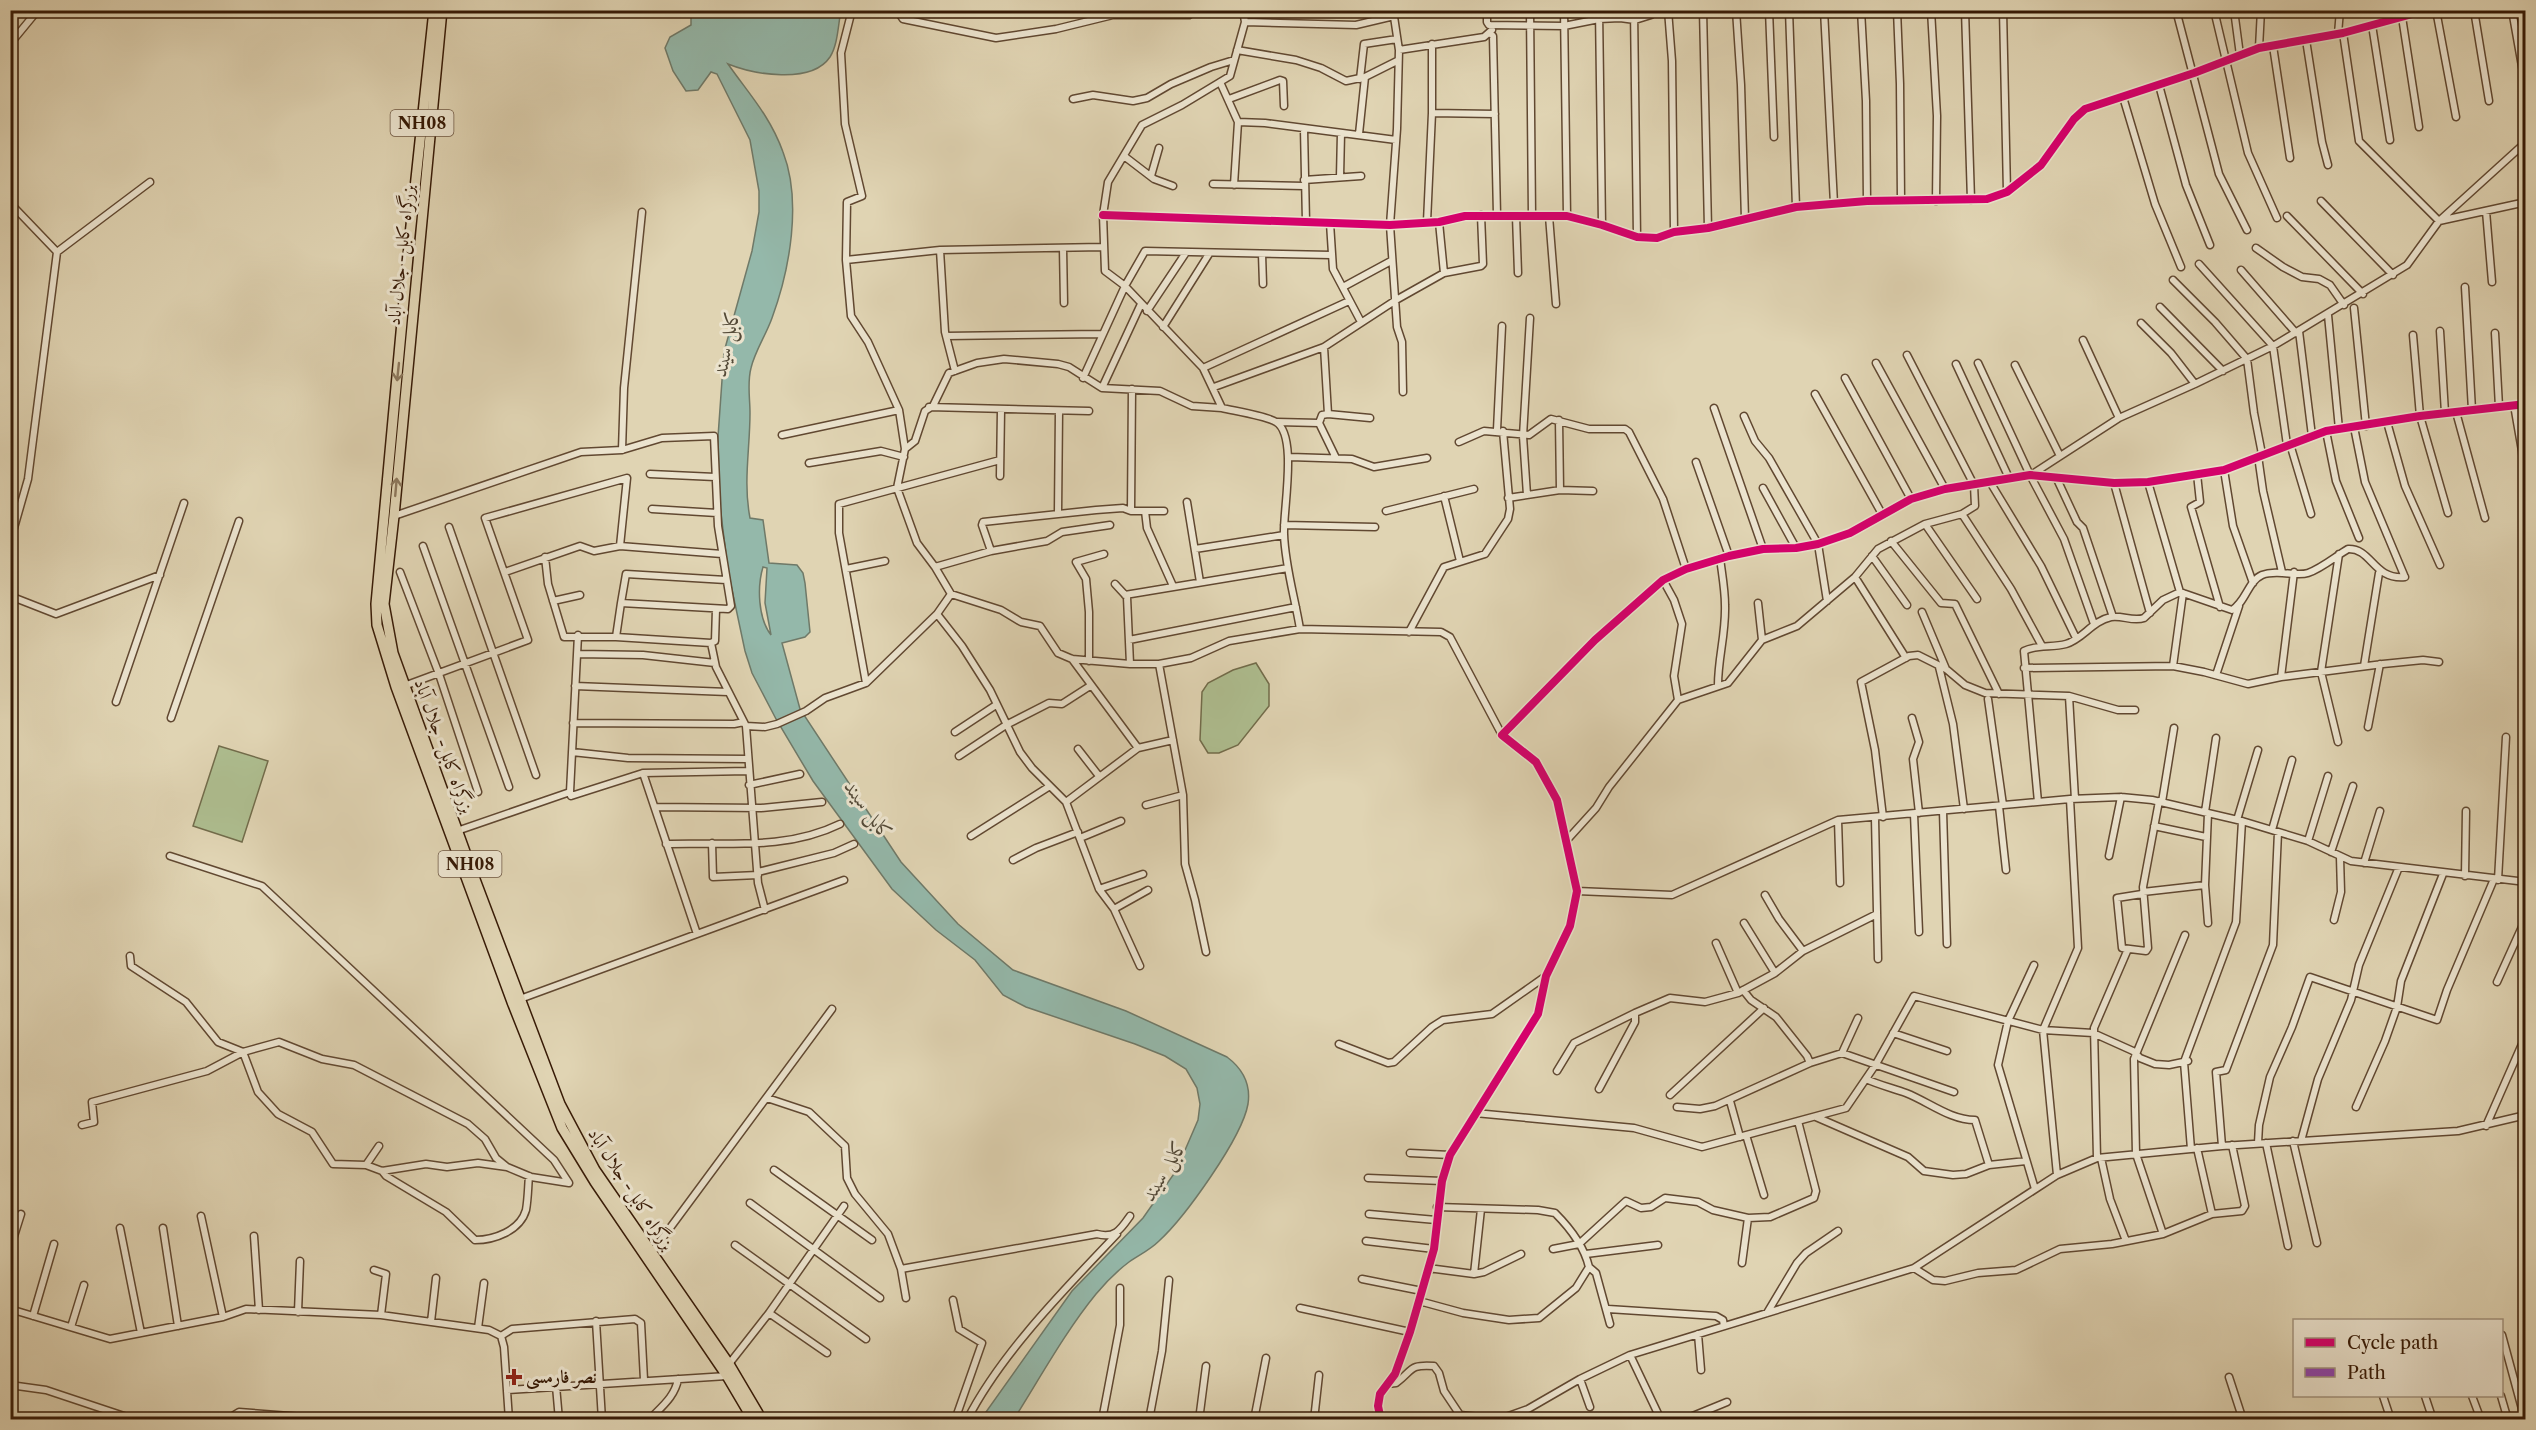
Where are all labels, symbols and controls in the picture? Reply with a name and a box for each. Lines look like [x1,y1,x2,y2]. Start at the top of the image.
road number: NH08 [390,110,454,136]
street label: بزرگراه کابل- جلال آباد [382,183,421,327]
water label: کابل سيند [707,307,748,379]
one-way arrow [392,361,403,381]
one-way arrow [391,477,402,497]
street label: بزرگراه کابل- جلال آباد [408,675,479,817]
water label: کابل سيند [837,775,899,846]
road number: NH08 [438,851,502,877]
street label: بزرگراه کابل- جلال آباد [582,1123,680,1255]
water label: کابل سيند [1136,1135,1194,1207]
legend [2293,1319,2503,1397]
text: Cycle path [2347,1332,2438,1354]
text: Path [2347,1362,2386,1384]
place label: نصر فارمسی [526,1366,597,1390]
marker: نصر فارمسی [507,1370,521,1384]

